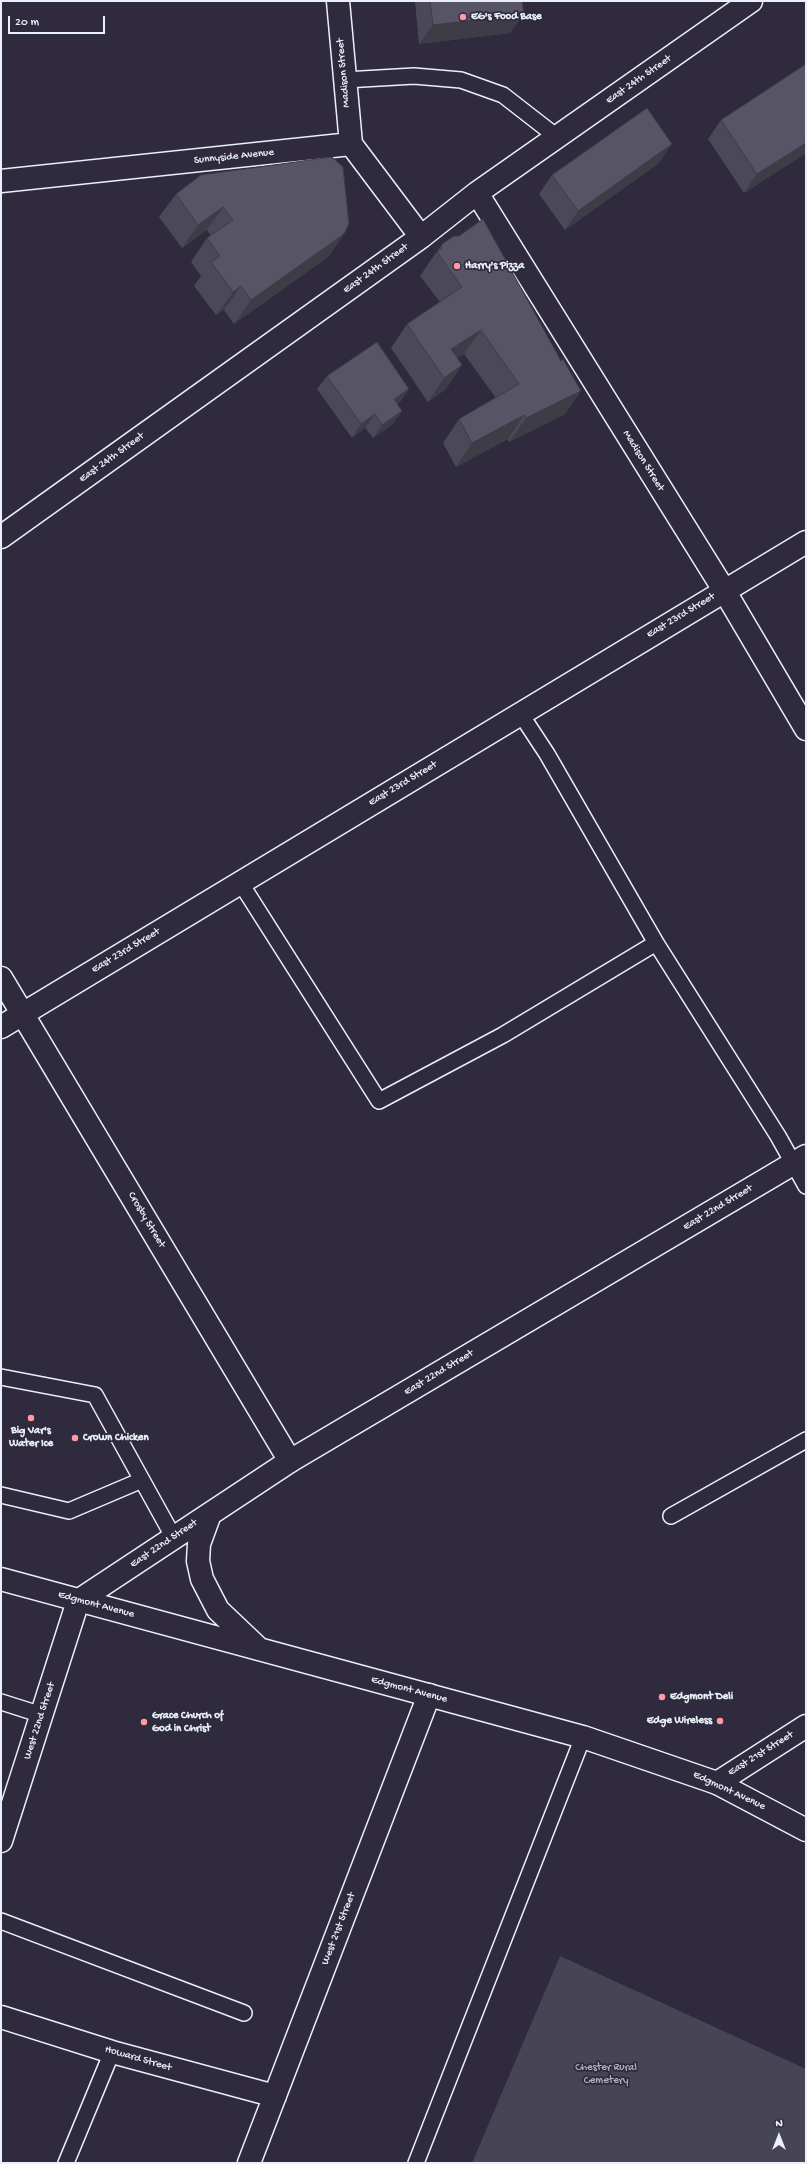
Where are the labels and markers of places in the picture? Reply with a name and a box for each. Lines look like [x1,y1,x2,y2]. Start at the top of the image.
place label: EG's Food Base [471,10,542,24]
marker: EG's Food Base [458,12,468,22]
place label: Harry's Pizza [465,259,524,273]
marker: Harry's Pizza [452,261,462,271]
marker: Big Var's Water Ice [26,1413,36,1423]
place label: Big Var's Water Ice [9,1424,53,1450]
place label: Crown Chicken [83,1431,149,1445]
marker: Crown Chicken [70,1433,80,1443]
place label: Edgmont Deli [670,1690,733,1704]
marker: Edgmont Deli [657,1692,667,1702]
place label: Grace Church of God in Christ [152,1709,223,1735]
place label: Edge Wireless [647,1714,712,1728]
marker: Edge Wireless [715,1716,725,1726]
marker: Grace Church of God in Christ [139,1717,149,1727]

